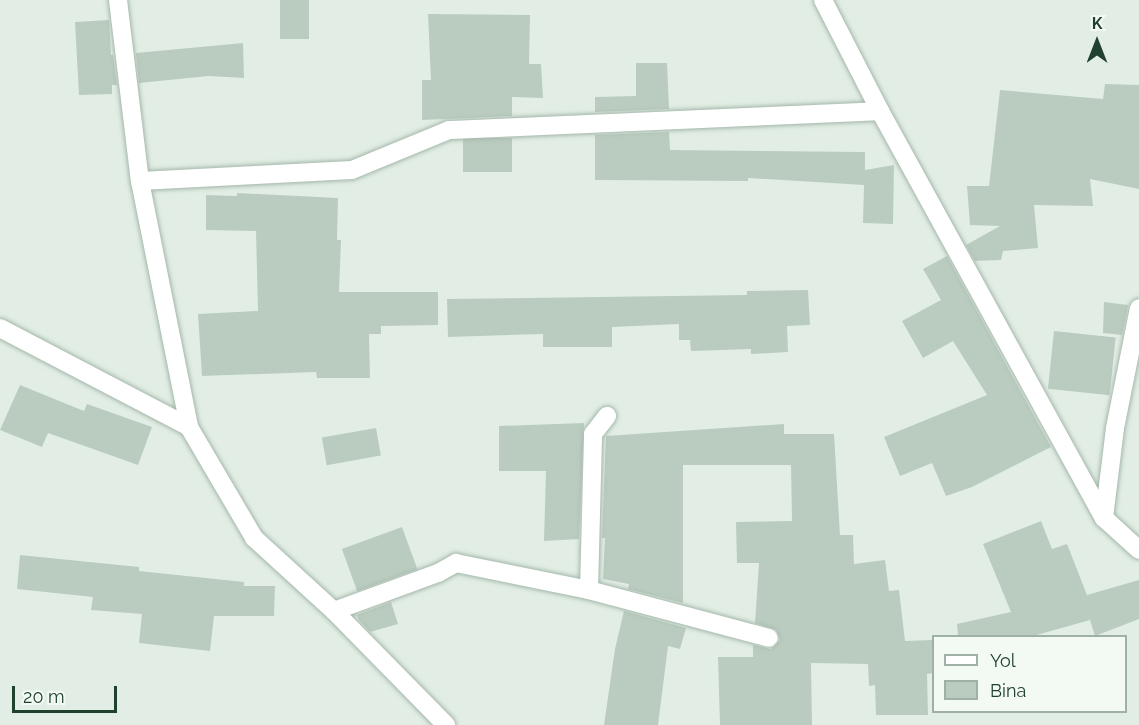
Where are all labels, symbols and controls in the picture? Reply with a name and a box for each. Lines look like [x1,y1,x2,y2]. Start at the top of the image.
north arrow [1067,12,1127,72]
text: K [1092,14,1102,33]
legend [932,635,1127,713]
text: Yol [990,650,1016,671]
scale bar [15,674,120,712]
text: Bina [990,680,1026,701]
text: 20 m [23,686,65,707]

